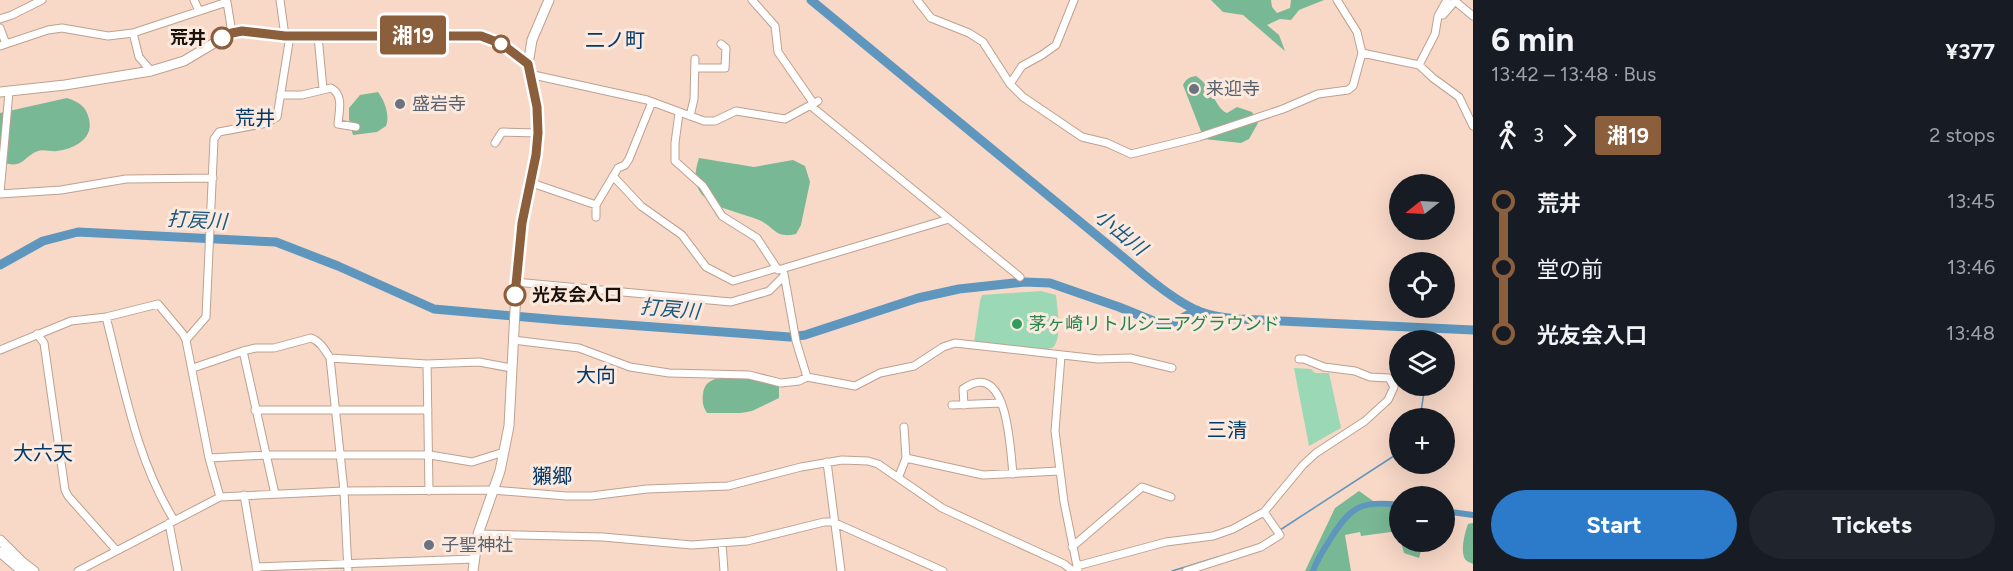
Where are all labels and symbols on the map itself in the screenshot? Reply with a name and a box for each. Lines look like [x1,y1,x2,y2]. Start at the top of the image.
line badge: 湘19 [378,15,448,54]
place label: 荒井 [170,27,206,49]
marker: 荒井 [211,27,233,49]
district label: 二ノ町 [585,28,645,52]
unlabelled marker [492,35,510,53]
place label: 来迎寺 [1206,78,1260,100]
marker: 来迎寺 [1187,82,1201,96]
place label: 盛岩寺 [412,93,466,115]
marker: 盛岩寺 [393,97,407,111]
district label: 荒井 [235,106,275,130]
north arrow [1389,174,1455,240]
water label: 小出川 [1090,204,1153,261]
water label: 打戻川 [166,206,230,234]
marker: 光友会入口 [504,284,526,306]
place label: 光友会入口 [532,284,622,306]
water label: 打戻川 [639,294,703,324]
place label: 茅ヶ崎リトルシニアグラウンド [1029,313,1280,335]
marker: 茅ヶ崎リトルシニアグラウンド [1010,317,1024,331]
district label: 大向 [576,363,616,387]
district label: 三清 [1207,418,1247,442]
district label: 大六天 [13,441,73,465]
district label: 獺郷 [532,464,572,488]
place label: 子聖神社 [441,534,513,556]
marker: 子聖神社 [422,538,436,552]

